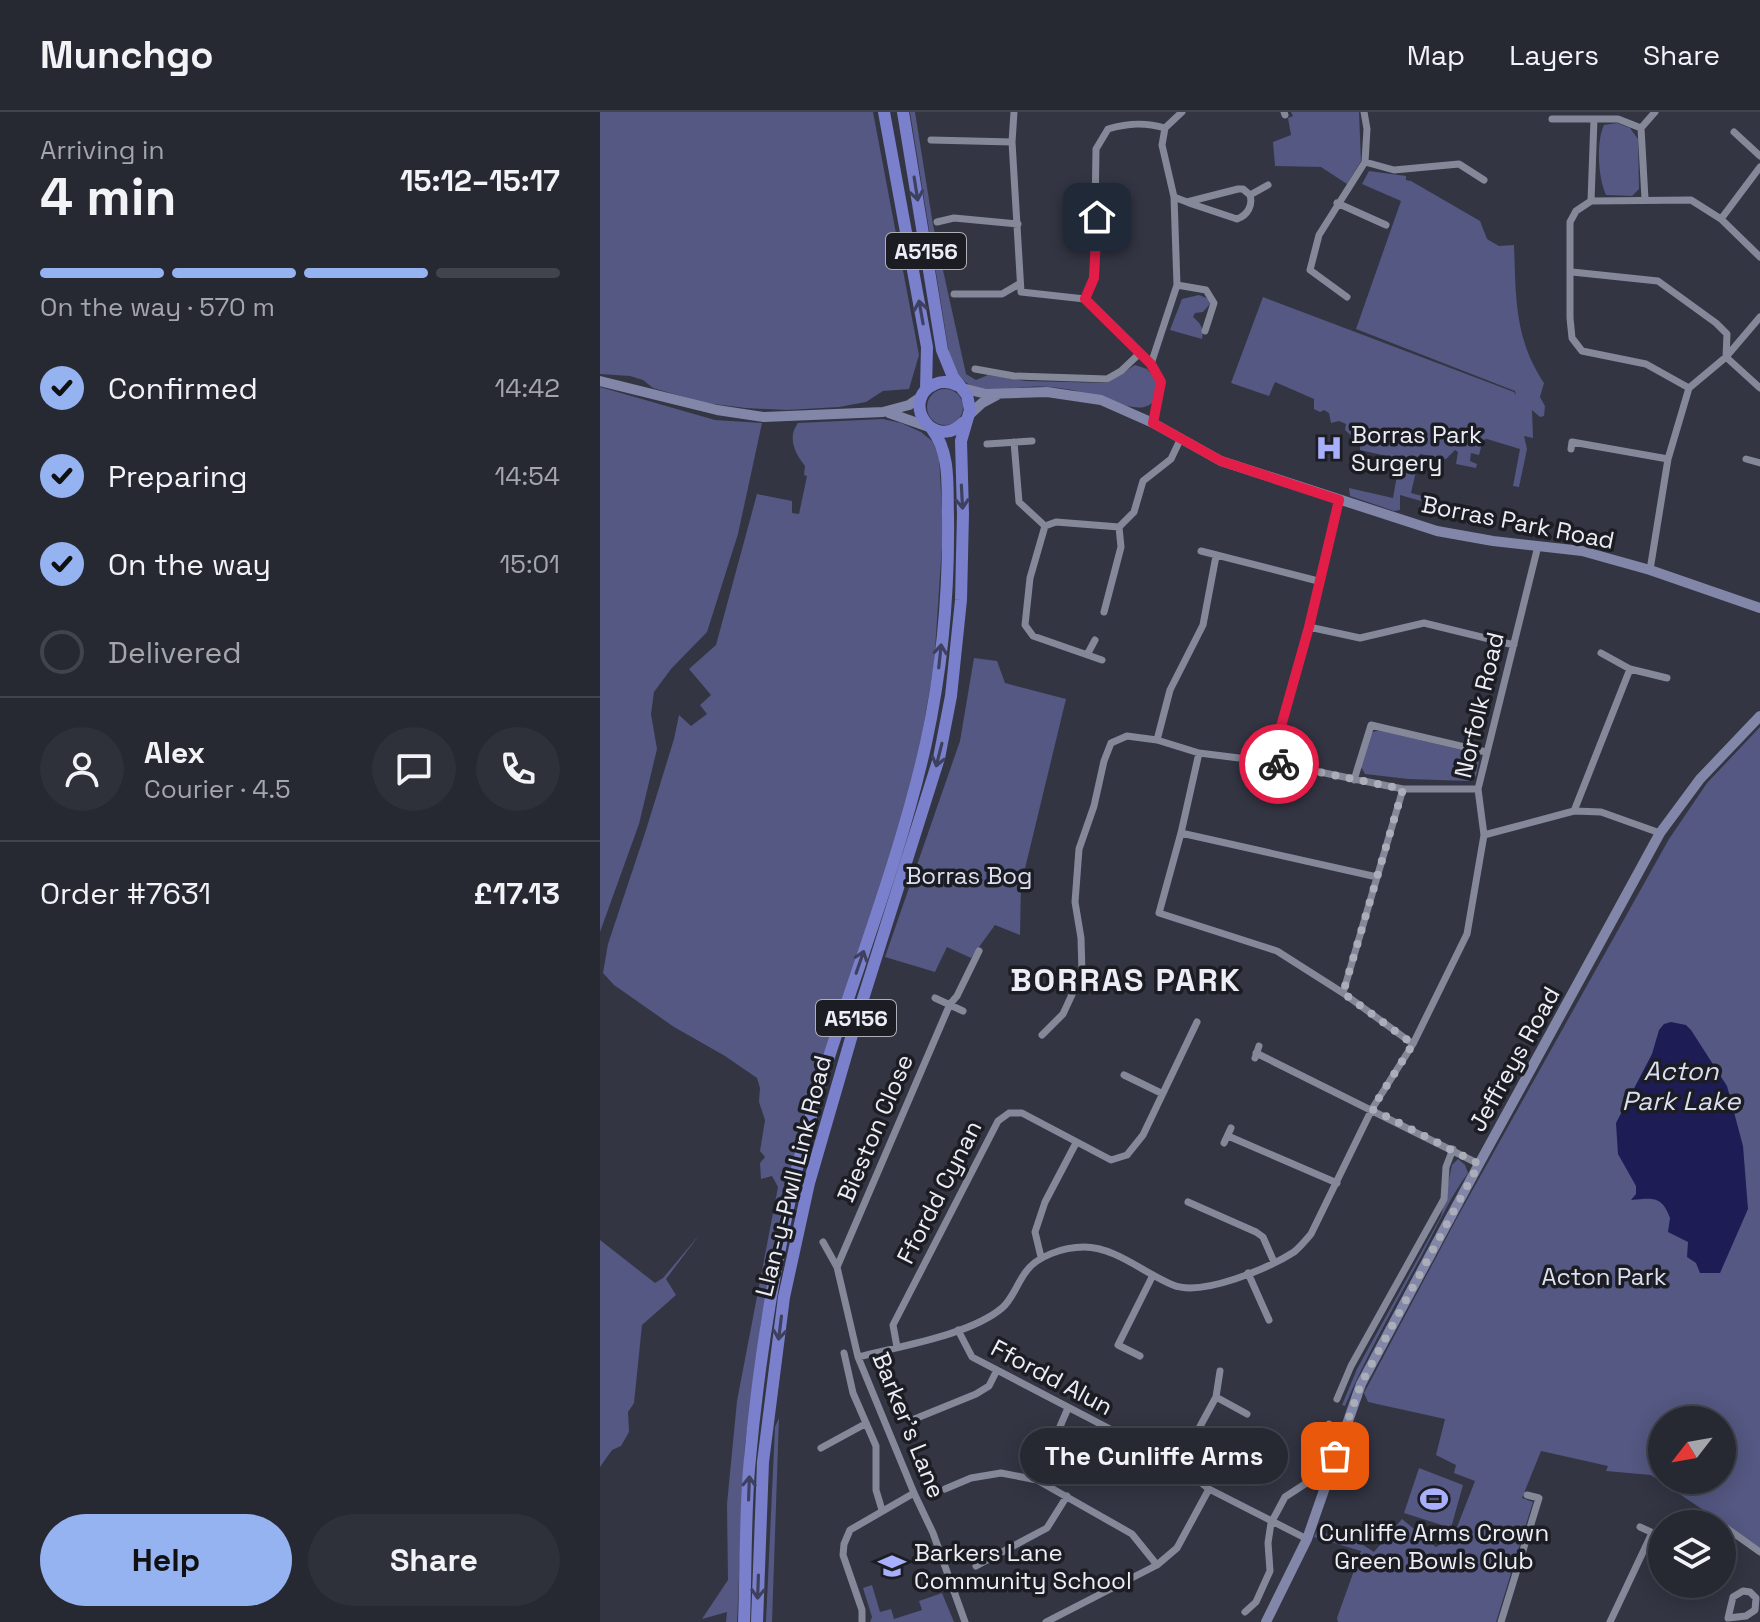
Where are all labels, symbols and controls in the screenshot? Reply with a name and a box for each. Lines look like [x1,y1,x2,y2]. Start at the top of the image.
text: Munchgo [40,31,214,79]
text: Map [1407,37,1465,73]
text: Layers [1509,37,1599,73]
text: Share [1643,37,1720,73]
text: Arriving in [40,133,164,167]
text: 15:12–15:17 [400,161,560,200]
text: 4 min [40,164,177,230]
one-way arrow [909,176,924,201]
pin [1063,183,1131,251]
icon: home [1075,195,1119,239]
road number: A5156 [886,233,966,269]
text: On the way · 570 m [40,290,275,324]
one-way arrow [913,300,928,325]
icon: check [40,366,84,410]
text: Confirmed [108,369,258,408]
text: 14:42 [494,371,560,405]
place label: Borras Park Surgery [1351,419,1482,478]
hospital icon: Borras Park Surgery [1314,433,1344,463]
icon: check [40,454,84,498]
text: Preparing [108,457,247,496]
text: 14:54 [494,459,560,493]
one-way arrow [955,483,970,510]
street label: Borras Park Road [1419,488,1617,556]
icon: check [40,542,84,586]
text: On the way [108,545,271,584]
text: 15:01 [499,547,560,581]
street label: Norfolk Road [1447,629,1511,781]
text: Delivered [108,633,242,672]
one-way arrow [933,644,948,670]
courier [1239,724,1319,804]
button: person [40,727,124,811]
button: chat [372,727,456,811]
button: phone [476,727,560,811]
text: Alex [144,733,205,772]
one-way arrow [931,741,946,767]
icon: bike [1257,742,1301,786]
text: Courier · 4.5 [144,772,291,806]
park label: Borras Bog [905,860,1033,891]
text: Order #7631 [40,874,211,913]
text: £17.13 [474,874,560,913]
one-way arrow [854,949,869,974]
district label: BORRAS PARK [1010,960,1242,1000]
street label: Jeffreys Road [1461,981,1567,1137]
road number: A5156 [816,1000,896,1036]
street label: Bieston Close [830,1049,920,1207]
street label: Llan-y-Pwll Link Road [748,1052,838,1300]
water label: Acton Park Lake [1622,1054,1742,1118]
street label: Ffordd Cynan [890,1115,988,1269]
park label: Acton Park [1541,1261,1667,1292]
one-way arrow [772,1315,787,1340]
street label: Ffordd Alun [986,1332,1118,1422]
street label: Barker's Lane [866,1347,952,1503]
north arrow [1648,1406,1736,1494]
map controls [1648,1406,1736,1598]
pin [1301,1422,1369,1490]
callout: The Cunliffe Arms [1019,1428,1287,1484]
icon: bag [1313,1434,1357,1478]
text: The Cunliffe Arms [1045,1439,1263,1473]
one-way arrow [741,1475,756,1502]
sports icon: Cunliffe Arms Crown Green Bowls Club [1419,1484,1449,1514]
button: layers [1648,1510,1736,1598]
button: Help [40,1514,292,1606]
button: Share [308,1514,560,1606]
place label: Cunliffe Arms Crown Green Bowls Club [1319,1517,1549,1576]
place label: Barkers Lane Community School [914,1537,1132,1596]
school or university icon: Barkers Lane Community School [877,1551,907,1581]
one-way arrow [751,1573,766,1600]

